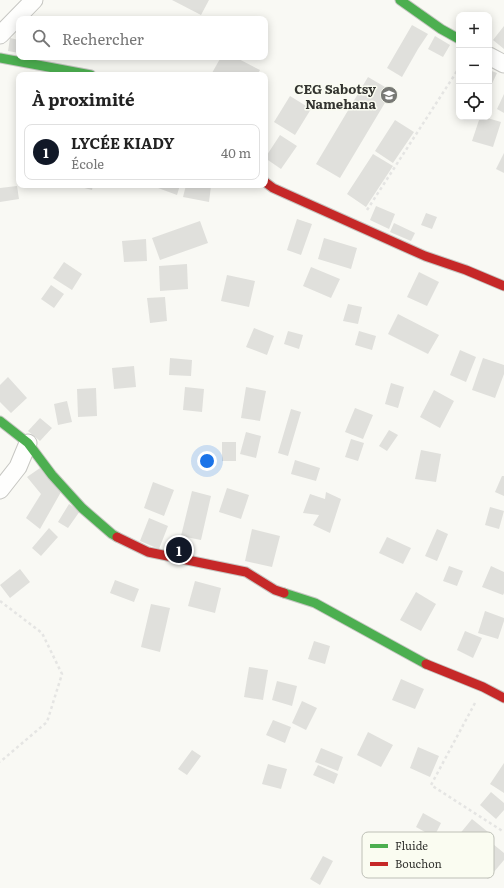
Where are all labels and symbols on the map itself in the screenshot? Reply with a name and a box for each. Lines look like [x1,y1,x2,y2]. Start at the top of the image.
place label: CEG Sabotsy Namehana [294,79,376,113]
school or university icon: CEG Sabotsy Namehana [379,85,399,105]
your location [197,451,217,471]
pin: 1 [166,535,192,565]
legend [362,832,494,878]
text: Fluide [395,837,428,853]
text: Bouchon [395,855,442,871]

